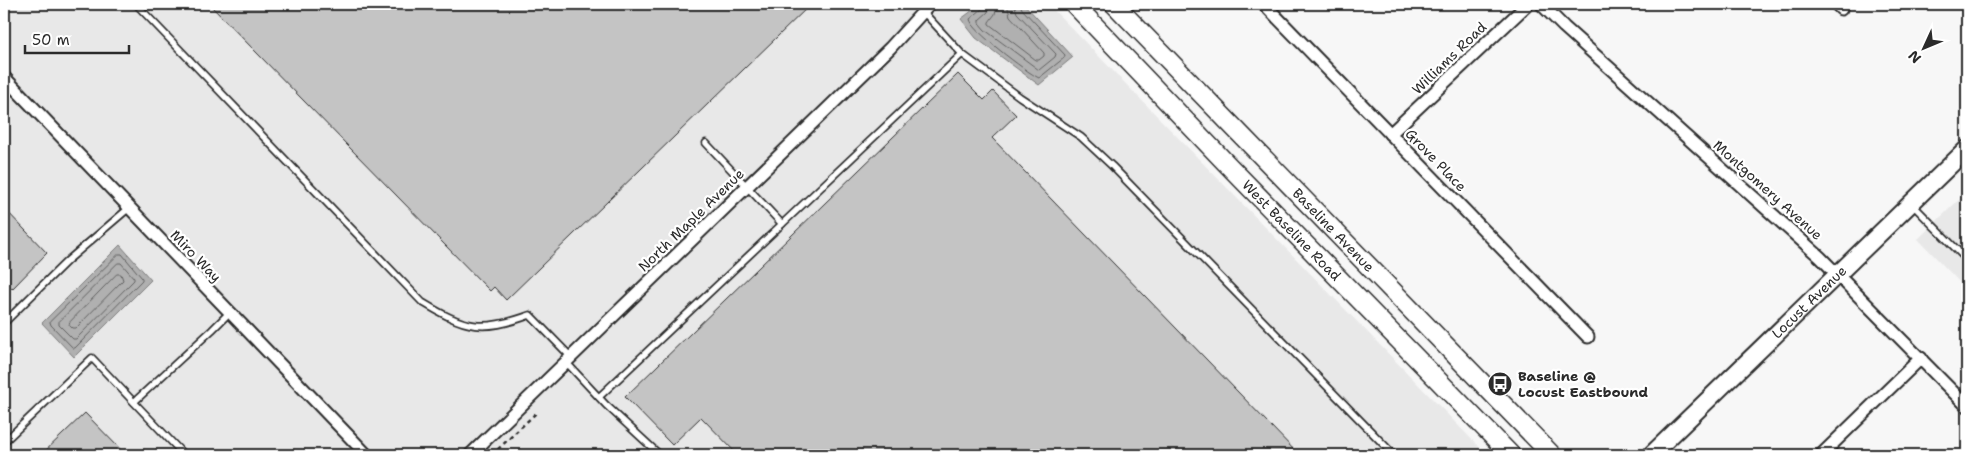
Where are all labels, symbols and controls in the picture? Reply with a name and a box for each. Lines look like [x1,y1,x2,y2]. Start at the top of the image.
street label: Williams Road [1408,18,1490,98]
scale bar [25,22,129,54]
north arrow [1898,22,1948,72]
text: 50 m [32,30,70,50]
text: N [1904,47,1925,67]
street label: Grove Place [1402,125,1470,195]
street label: Montgomery Avenue [1710,136,1826,244]
street label: North Maple Avenue [634,165,748,275]
street label: West Baseline Road [1238,176,1345,285]
street label: Baseline Avenue [1289,184,1378,276]
street label: Miro Way [167,226,225,286]
street label: Locust Avenue [1768,262,1850,342]
place label: Baseline @ Locust Eastbound [1518,367,1649,401]
bus stop icon: Baseline @ Locust Eastbound [1487,371,1513,397]

